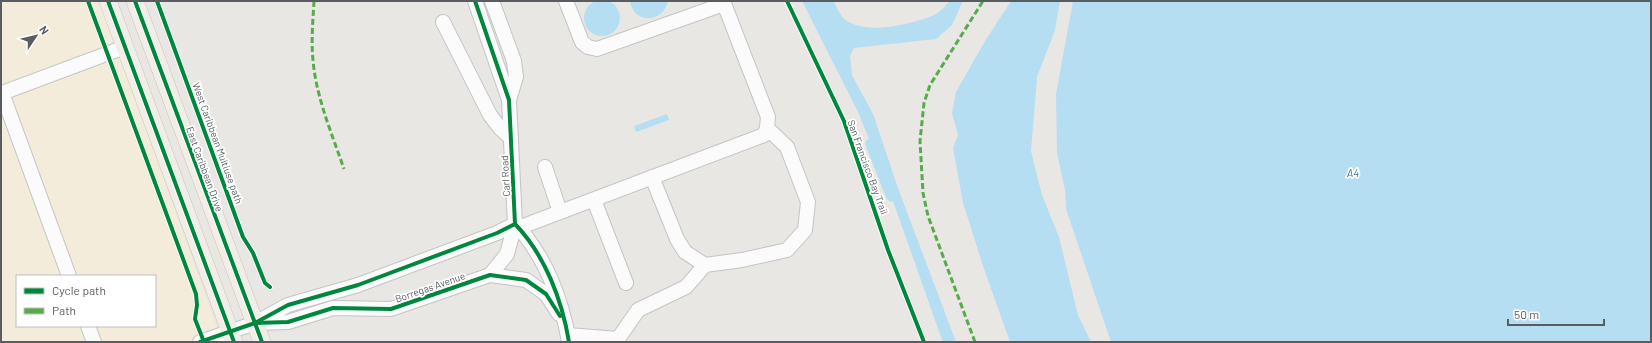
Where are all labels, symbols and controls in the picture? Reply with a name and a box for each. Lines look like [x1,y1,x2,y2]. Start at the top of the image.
north arrow [16,16,56,56]
text: N [37,23,52,37]
street label: West Caribbean Multiuse path [190,81,246,205]
street label: San Francisco Bay Trail [845,118,891,216]
street label: East Caribbean Drive [184,125,226,213]
street label: Carl Road [498,155,512,197]
water label: A4 [1347,166,1359,179]
street label: Borregas Avenue [393,269,467,305]
legend [16,275,156,327]
text: Cycle path [52,283,106,297]
scale bar [1508,301,1604,327]
text: Path [52,303,76,317]
text: 50 m [1514,307,1539,321]

